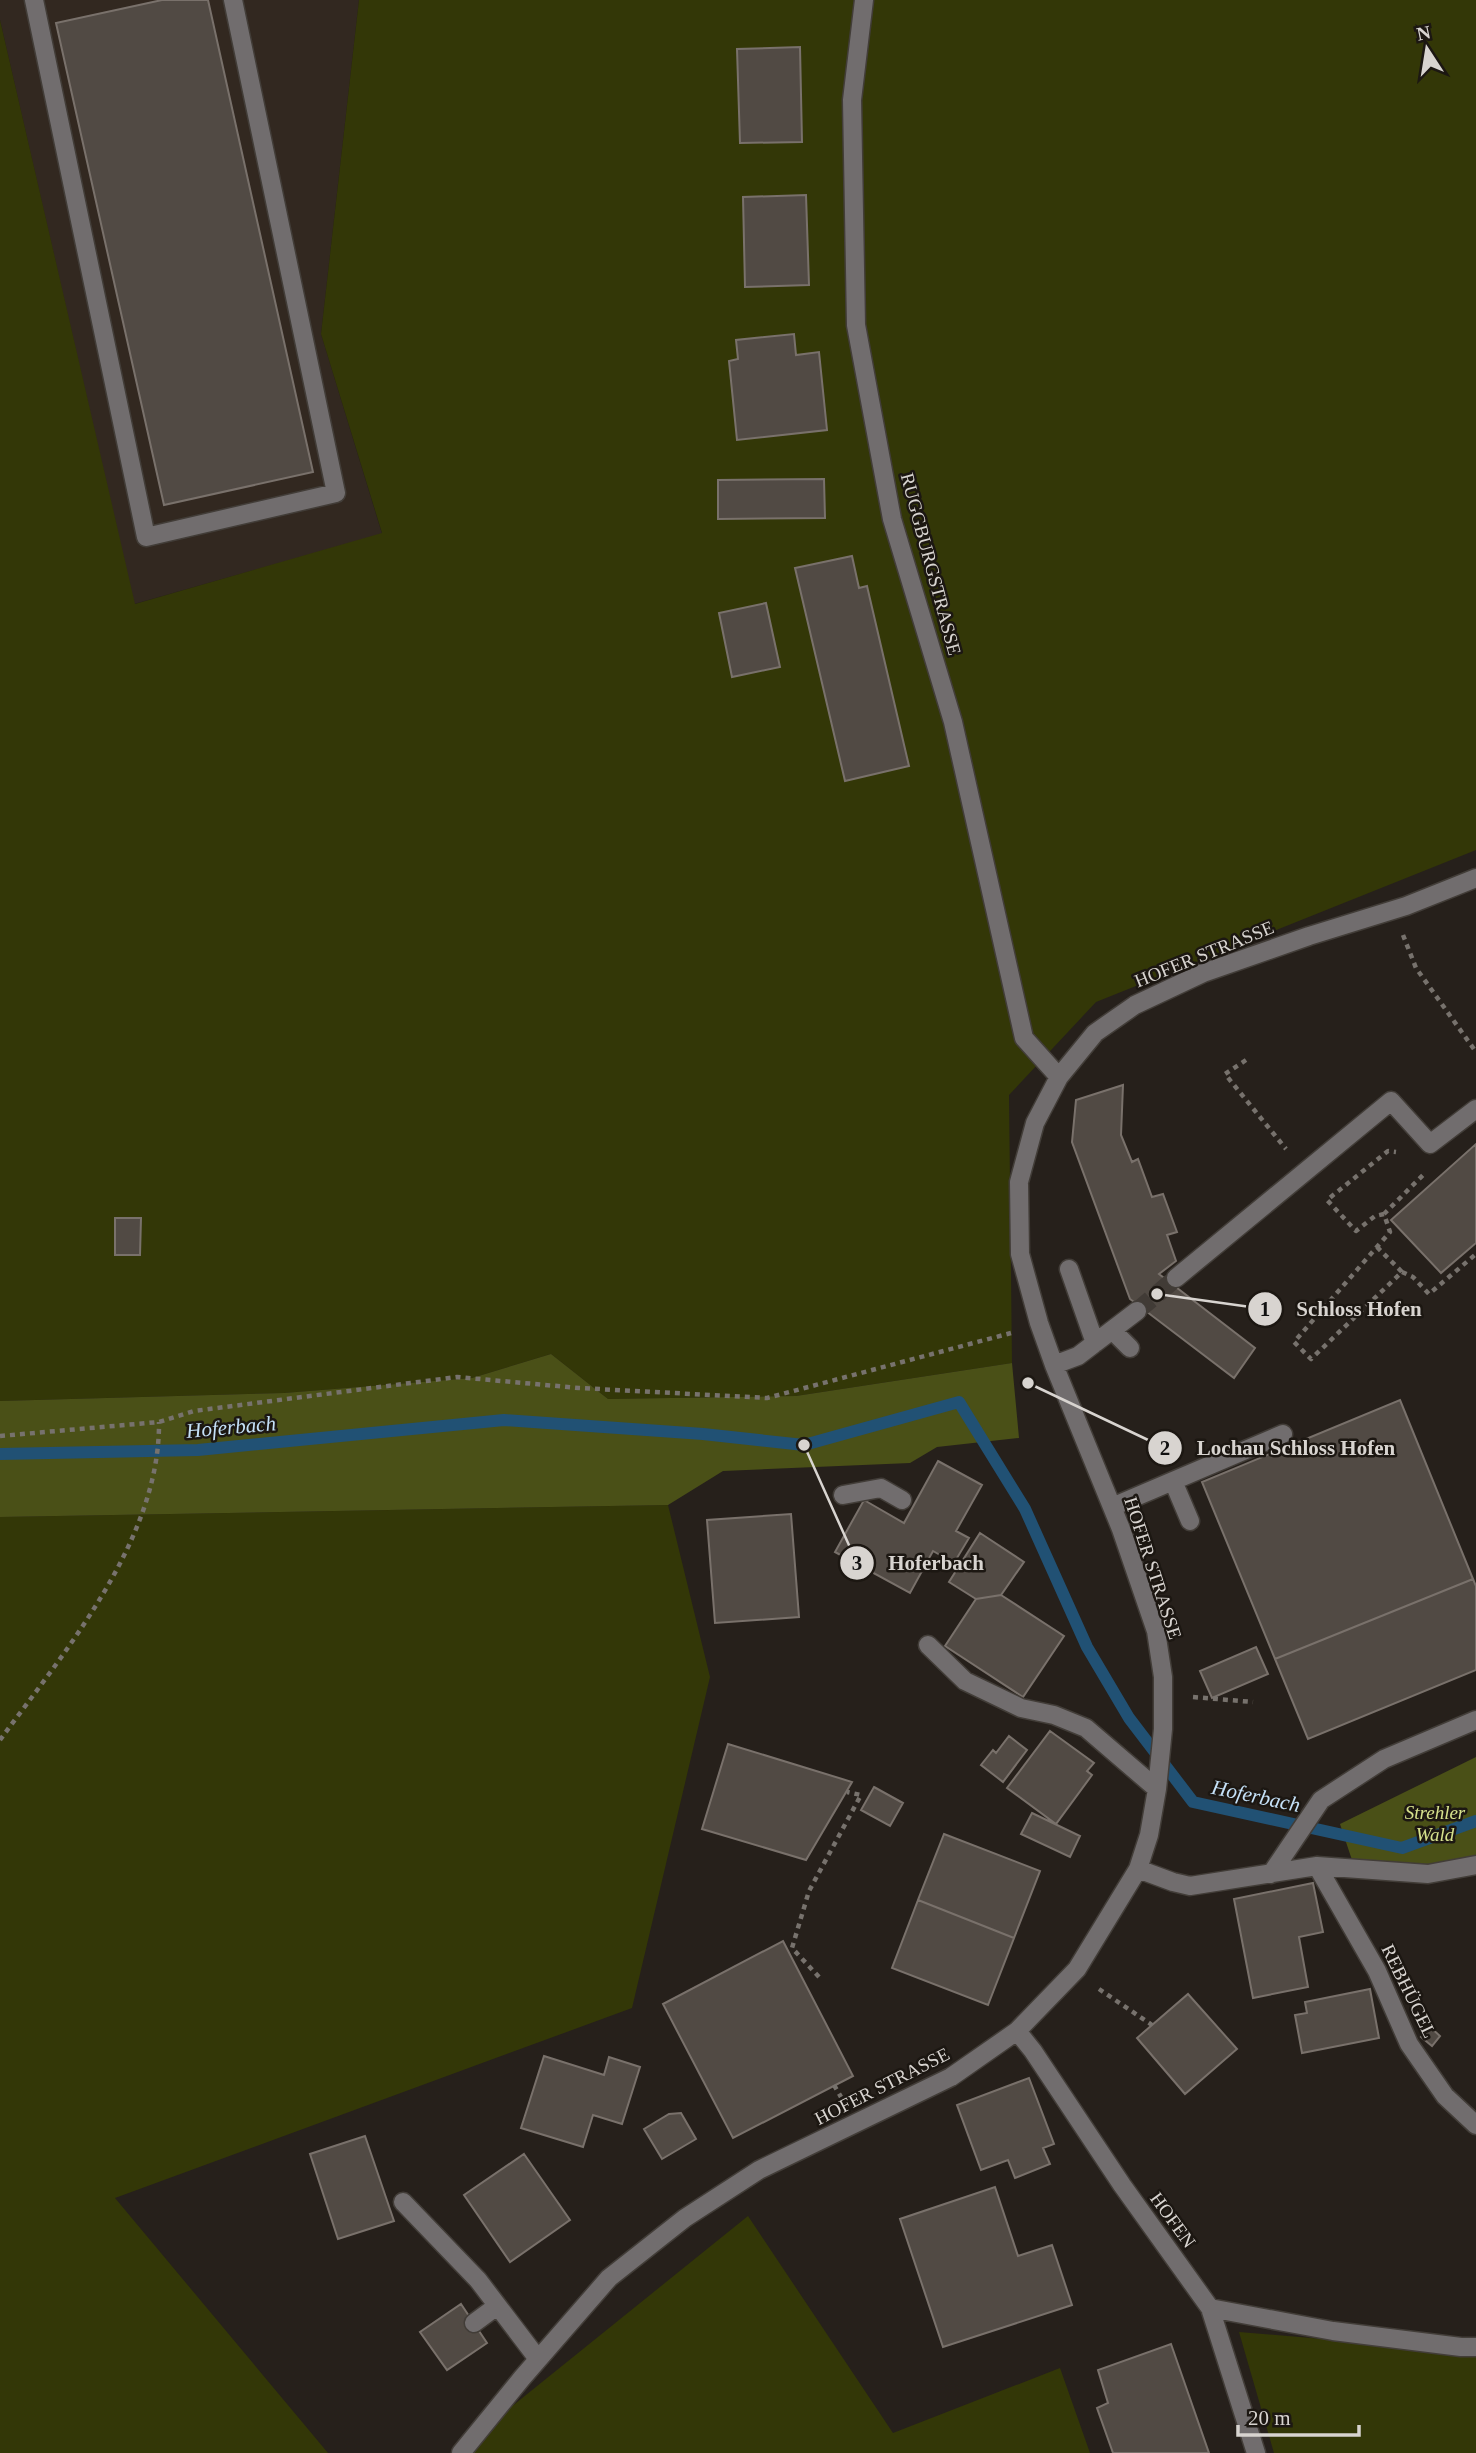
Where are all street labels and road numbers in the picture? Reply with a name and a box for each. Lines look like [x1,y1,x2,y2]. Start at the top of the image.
street label: RUGGBURGSTRASSE [897,471,965,657]
street label: HOFER STRASSE [1131,916,1277,992]
street label: HOFER STRASSE [1120,1494,1186,1642]
street label: REBHÜGEL [1377,1941,1441,2041]
street label: HOFER STRASSE [811,2043,953,2129]
street label: HOFEN [1146,2188,1200,2252]

